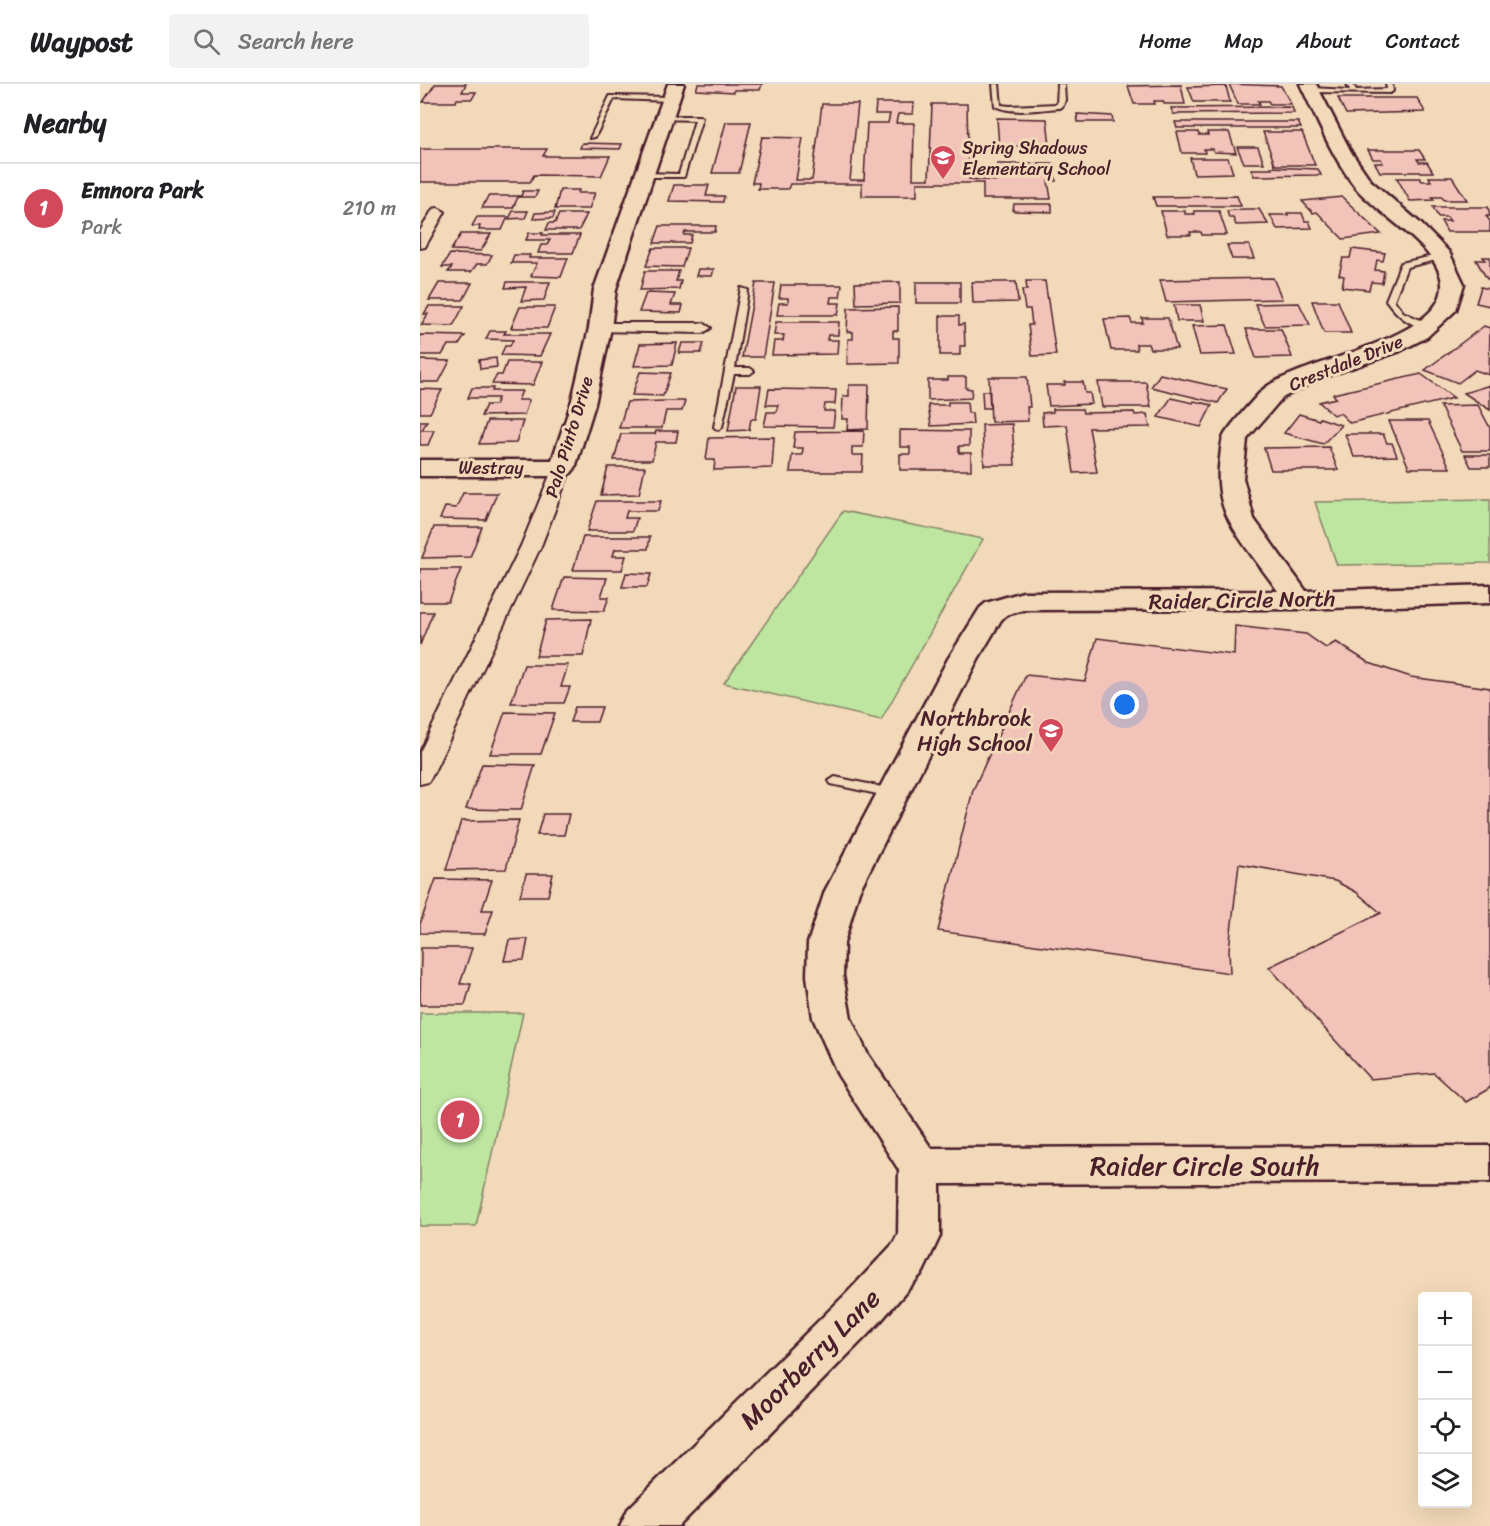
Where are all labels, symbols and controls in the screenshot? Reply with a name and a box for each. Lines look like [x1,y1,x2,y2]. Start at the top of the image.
search box [169,14,589,68]
text: Waypost [30,17,133,66]
text: Search here [238,22,354,61]
text: Home [1139,22,1191,60]
text: Map [1224,22,1263,60]
text: About [1296,22,1353,60]
text: Contact [1386,22,1460,60]
icon: search [190,25,223,58]
text: Nearby [24,100,106,146]
place label: Spring Shadows Elementary School [962,132,1111,185]
school or university icon: Spring Shadows Elementary School [928,143,958,181]
text: Emnora Park [81,171,204,210]
text: 1 [39,191,48,226]
text: 210 m [343,191,396,226]
text: Park [81,210,122,245]
street label: Crestdale Drive [1284,325,1408,401]
street label: Palo Pinto Drive [535,372,603,502]
street label: Westray [458,452,524,484]
street label: Raider Circle North [1148,579,1336,621]
your location [1110,690,1139,719]
place label: Northbrook High School [917,699,1033,763]
school or university icon: Northbrook High School [1036,716,1066,754]
pin: 1 [440,1098,480,1142]
street label: Raider Circle South [1090,1142,1320,1190]
street label: Moorberry Lane [727,1276,893,1442]
map controls [1418,1292,1472,1508]
button: + [1418,1292,1472,1346]
button: − [1418,1346,1472,1400]
button: locate [1418,1400,1472,1454]
button: layers [1418,1454,1472,1508]

